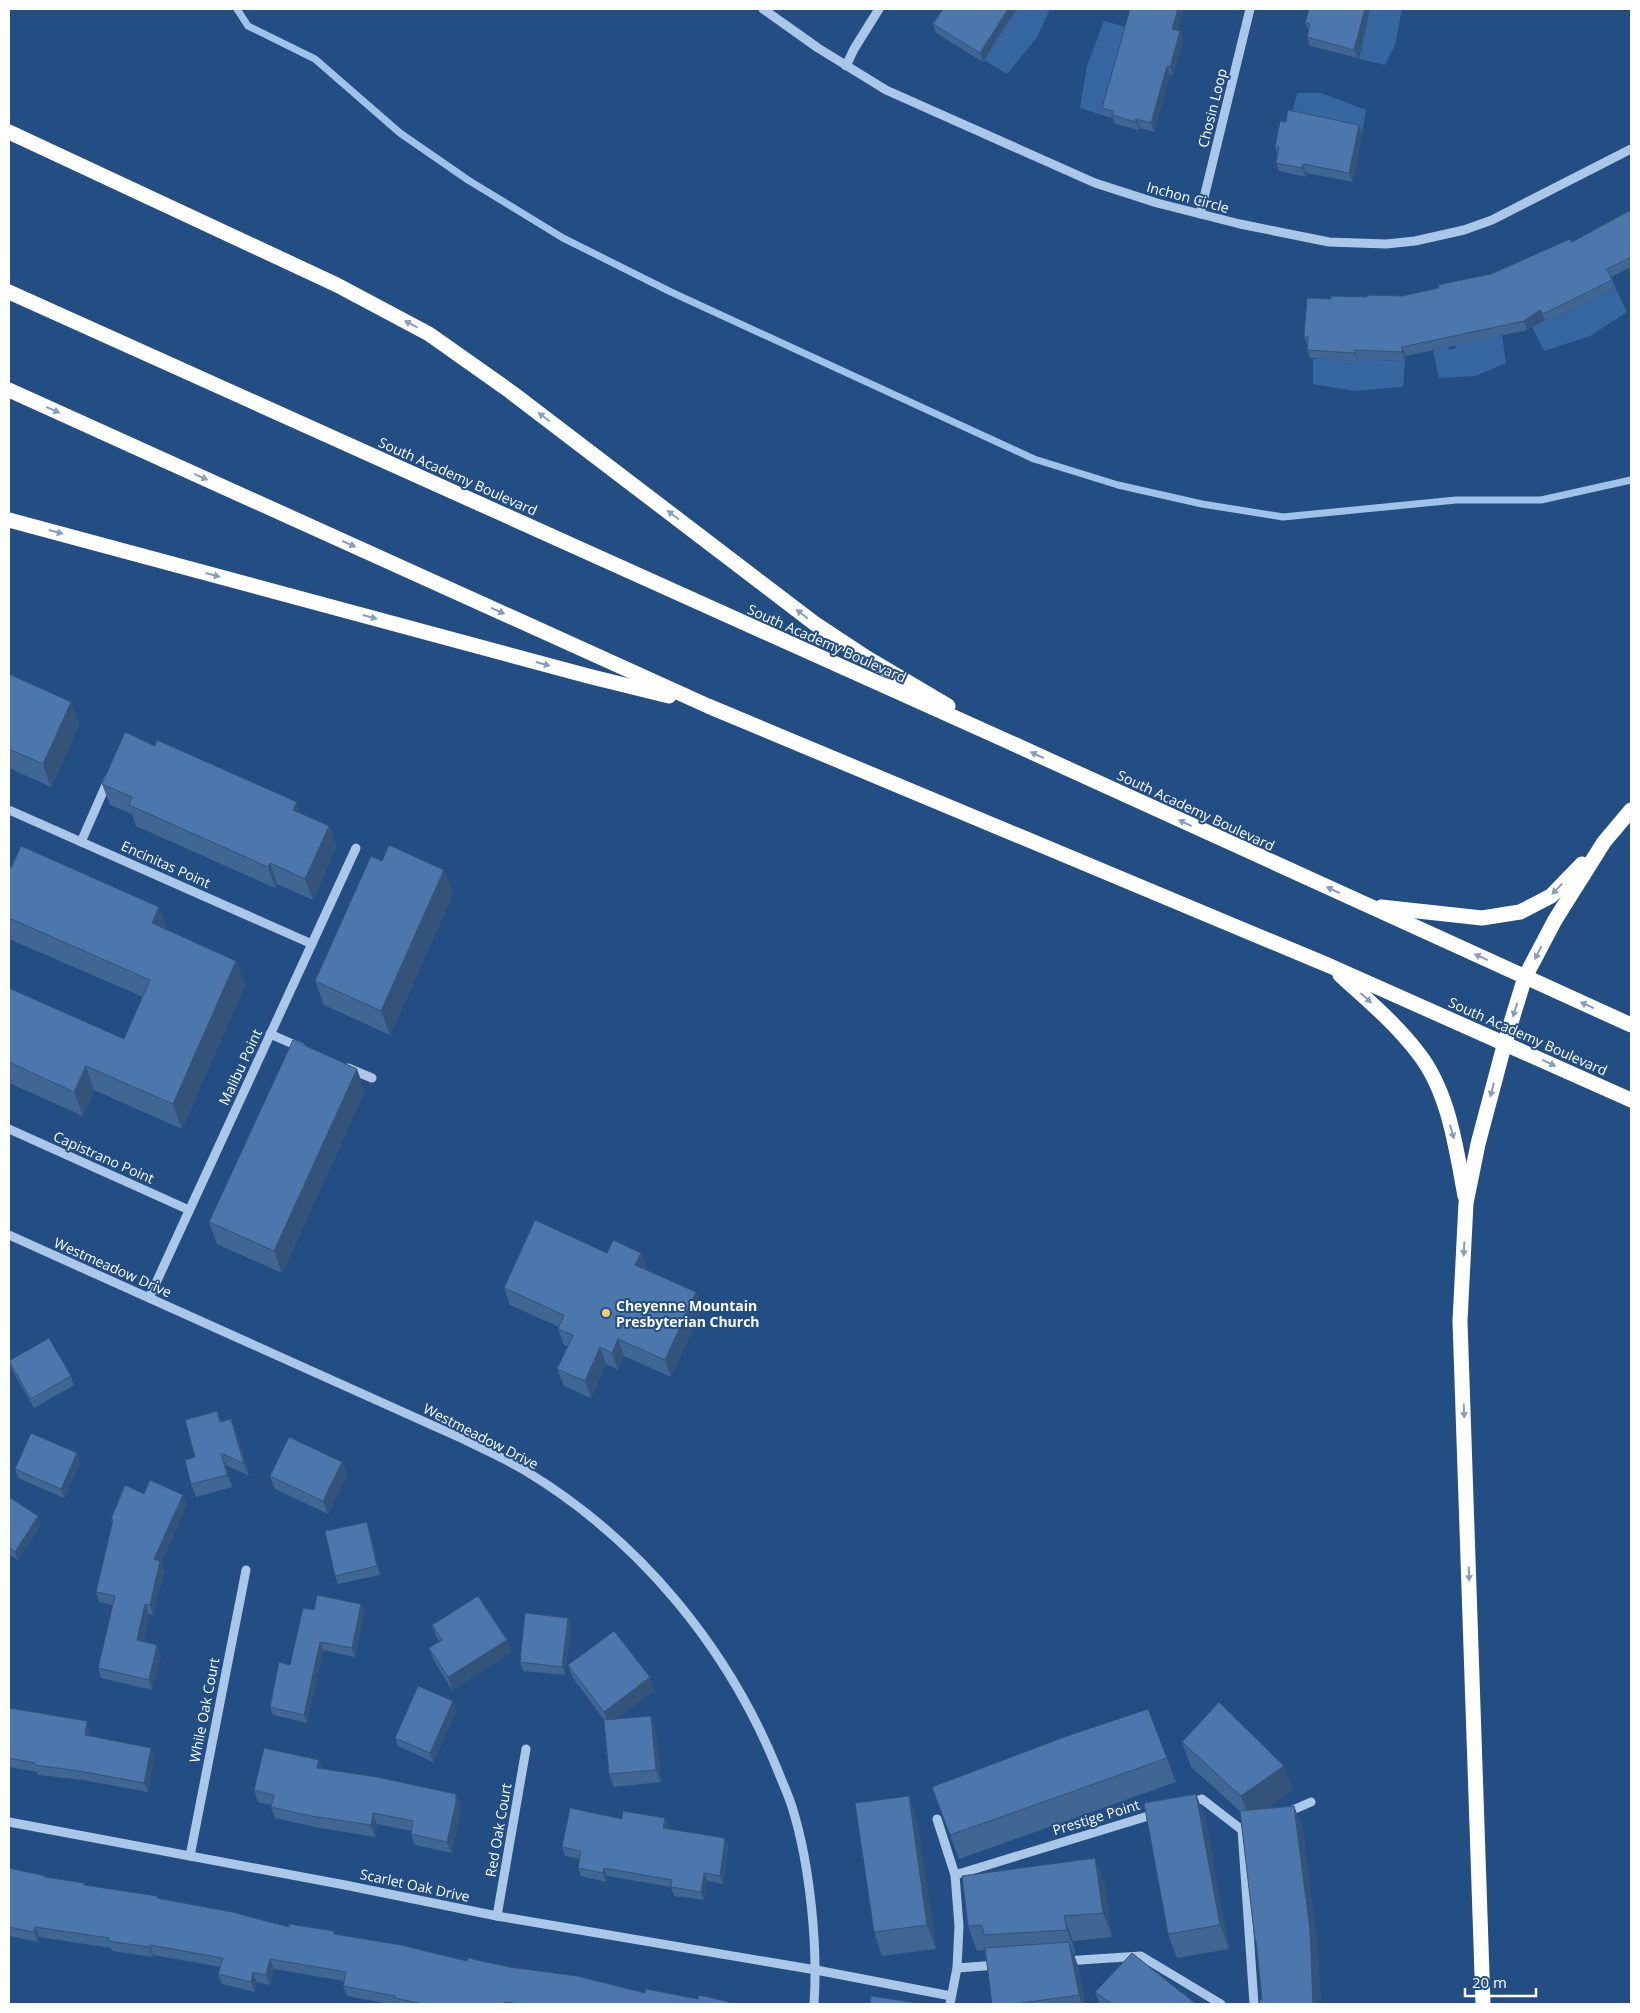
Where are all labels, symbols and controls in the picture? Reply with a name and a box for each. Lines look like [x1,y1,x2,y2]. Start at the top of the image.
street label: Chosin Loop [1193,66,1231,150]
street label: Inchon Circle [1145,177,1231,217]
one-way arrow [403,320,418,328]
one-way arrow [46,407,60,415]
one-way arrow [538,411,551,422]
street label: South Academy Boulevard [376,432,540,520]
one-way arrow [194,474,208,482]
one-way arrow [666,510,680,520]
one-way arrow [48,529,63,537]
one-way arrow [342,540,356,548]
one-way arrow [205,571,220,579]
street label: South Academy Boulevard [745,599,909,687]
one-way arrow [491,607,505,615]
one-way arrow [796,608,809,619]
one-way arrow [362,613,377,621]
one-way arrow [536,660,551,668]
one-way arrow [1030,751,1044,759]
street label: South Academy Boulevard [1114,765,1278,855]
one-way arrow [1178,818,1192,826]
street label: Encinitas Point [118,836,214,892]
one-way arrow [1552,883,1564,895]
one-way arrow [1326,886,1340,894]
one-way arrow [1534,945,1542,960]
one-way arrow [1474,953,1488,961]
one-way arrow [1359,992,1371,1004]
street label: South Academy Boulevard [1446,992,1610,1080]
one-way arrow [1580,1001,1594,1009]
one-way arrow [1510,1002,1518,1017]
street label: Malibu Point [214,1026,266,1108]
one-way arrow [1542,1059,1556,1067]
one-way arrow [1488,1082,1496,1097]
one-way arrow [1449,1125,1457,1140]
street label: Capistrano Point [51,1126,157,1188]
street label: Westmeadow Drive [51,1233,175,1302]
one-way arrow [1459,1241,1467,1257]
place label: Cheyenne Mountain Presbyterian Church [616,1296,760,1331]
marker: Cheyenne Mountain Presbyterian Church [600,1307,612,1319]
street label: Westmeadow Drive [420,1399,542,1473]
one-way arrow [1460,1404,1468,1420]
one-way arrow [1465,1566,1473,1582]
street label: While Oak Court [185,1656,223,1764]
street label: Red Oak Court [480,1782,516,1878]
street label: Prestige Point [1050,1795,1142,1839]
street label: Scarlet Oak Drive [358,1864,472,1906]
scale bar [1465,1966,1536,1998]
text: 20 m [1472,1972,1507,1992]

